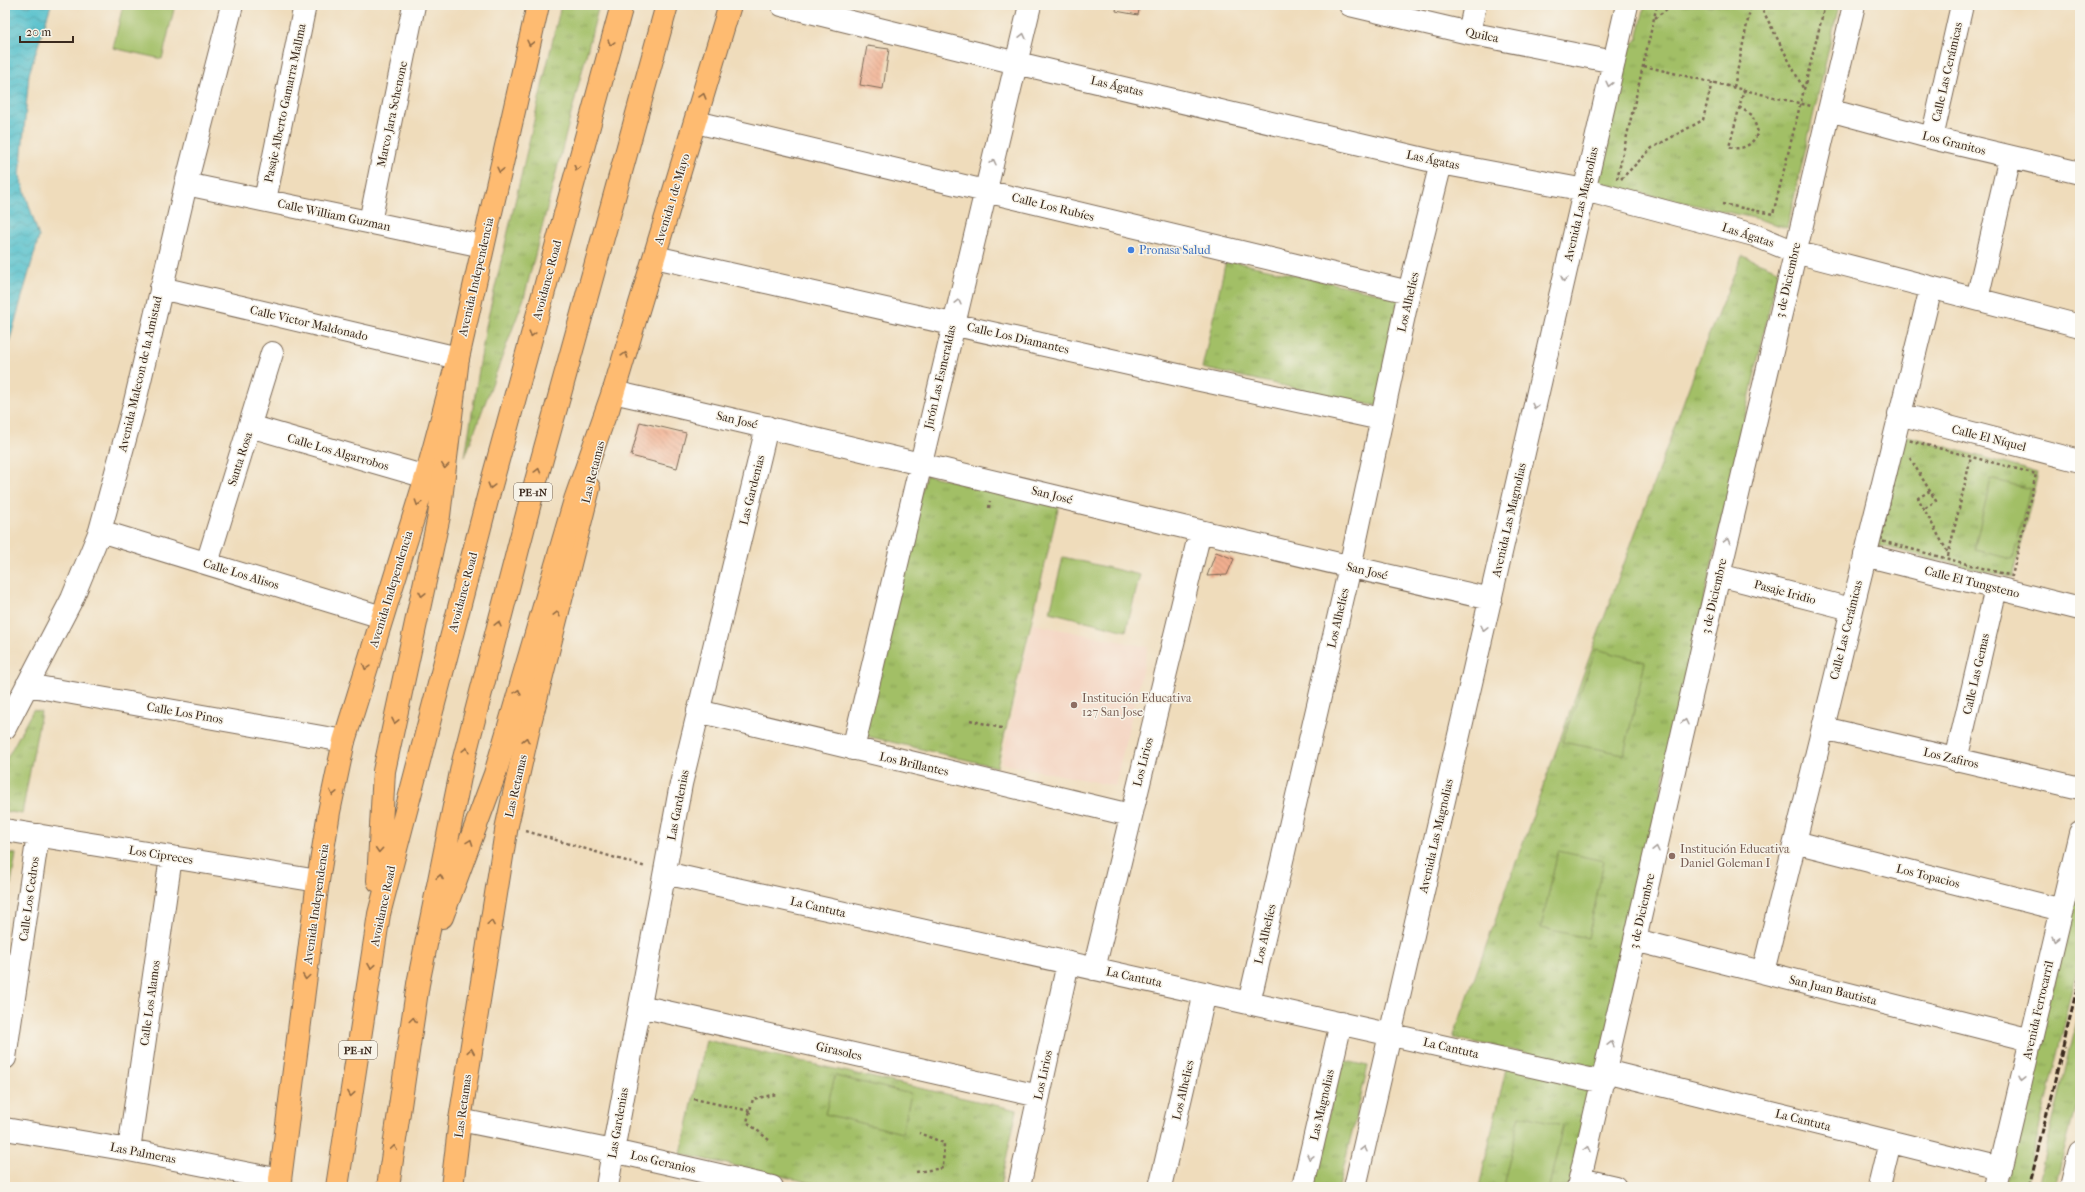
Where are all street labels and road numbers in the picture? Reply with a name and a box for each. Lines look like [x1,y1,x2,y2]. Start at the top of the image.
street label: Calle Las Cerámicas [1929,20,1965,123]
street label: Pasaje Alberto Gamarra Mallma [261,22,309,184]
street label: Quilca [1464,25,1500,45]
street label: Marco Jara Schenone [374,59,410,168]
street label: Las Ágatas [1089,72,1146,99]
street label: Los Granitos [1921,128,1988,158]
street label: Avenida Las Magnolias [1561,145,1601,263]
street label: Las Ágatas [1405,147,1462,173]
street label: Avenida 1 de Mayo [651,152,693,247]
street label: Calle Los Rubíes [1010,190,1096,224]
street label: Calle William Guzman [276,196,392,234]
street label: Avenida Independencia [455,216,497,339]
street label: Las Ágatas [1720,219,1777,250]
street label: Avoidance Road [529,238,565,323]
street label: 3 de Diciembre [1773,241,1803,319]
street label: Los Alhelíes [1394,270,1422,333]
street label: Avenida Malecon de la Amistad [115,294,165,454]
street label: Calle Victor Maldonado [249,303,369,343]
street label: Calle Los Diamantes [966,319,1071,357]
street label: Jirón Las Esmeraldas [921,323,959,431]
street label: San José [715,408,759,432]
street label: Calle El Níquel [1950,422,2028,454]
street label: Santa Rosa [225,430,255,488]
street label: Calle Los Algarrobos [286,431,391,473]
street label: Las Retamas [578,439,608,505]
street label: Las Gardenias [737,453,768,527]
street label: Avenida Las Magnolias [1489,461,1529,579]
road number: PE-1N [514,483,552,501]
street label: San José [1030,483,1074,507]
street label: Avenida Independencia [366,528,416,650]
street label: Avoidance Road [445,550,481,635]
street label: Calle Los Alisos [201,556,281,592]
street label: 3 de Diciembre [1699,557,1729,635]
street label: San José [1345,559,1389,583]
street label: Calle El Tungsteno [1923,563,2021,601]
street label: Pasaje Iridio [1753,577,1817,607]
street label: Calle Las Cerámicas [1827,578,1865,681]
street label: Los Alhelíes [1324,586,1352,649]
street label: Calle Las Gemas [1960,631,1992,716]
street label: Calle Los Pinos [146,699,225,727]
street label: Los Lirios [1130,735,1156,788]
street label: Los Zafiros [1922,745,1981,771]
street label: Los Brillantes [878,749,951,779]
street label: Las Retamas [502,753,530,819]
street label: Las Gardenias [664,768,692,842]
street label: Avenida Las Magnolias [1416,777,1456,895]
street label: Avenida Independencia [300,842,331,966]
street label: Los Cipreces [128,843,195,867]
street label: Calle Los Cedros [16,855,42,942]
street label: Los Topacios [1895,861,1962,891]
street label: Avoidance Road [367,864,398,949]
street label: 3 de Diciembre [1627,872,1657,950]
street label: La Cantuta [789,894,848,920]
street label: Los Alhelíes [1251,902,1279,965]
street label: Calle Los Alamos [137,959,163,1047]
street label: Avenida Ferrocarril [2020,959,2056,1062]
street label: La Cantuta [1105,964,1164,990]
street label: San Juan Bautista [1788,972,1879,1008]
street label: La Cantuta [1422,1035,1481,1061]
street label: Girasoles [815,1039,864,1063]
road number: PE-1N [339,1041,377,1059]
street label: Los Lirios [1031,1048,1055,1101]
street label: Los Alhelies [1169,1058,1197,1121]
street label: Las Magnolias [1307,1068,1337,1142]
street label: Las Retamas [452,1073,474,1139]
street label: Las Gardenias [605,1086,631,1160]
street label: La Cantuta [1774,1106,1833,1134]
street label: Las Palmeras [109,1140,178,1166]
street label: Los Geranios [629,1148,697,1176]

